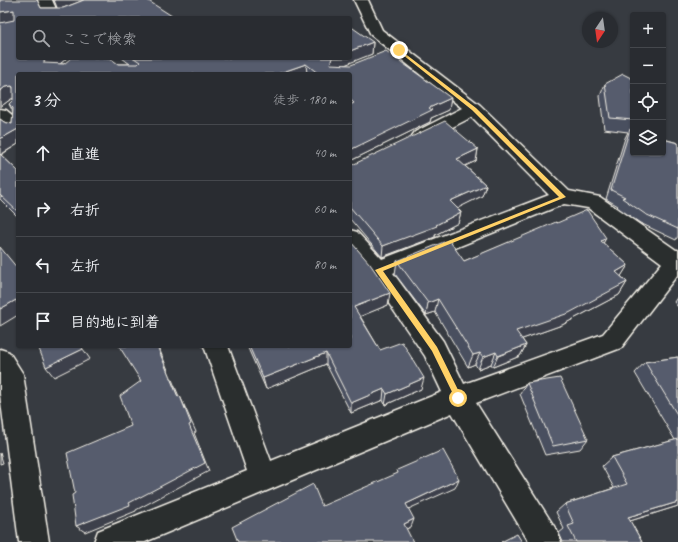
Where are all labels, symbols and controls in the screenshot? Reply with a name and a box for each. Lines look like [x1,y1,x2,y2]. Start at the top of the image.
north arrow [582,12,618,48]
map controls [630,12,666,156]
button: + [630,12,666,48]
search box [16,16,352,60]
icon: search [30,27,52,49]
text: ここで検索 [62,30,137,49]
route end [390,41,408,59]
button: − [630,48,666,84]
button: locate [630,84,666,120]
text: 3 分 [32,90,61,111]
text: 徒歩 · 180 m [273,92,336,108]
button: layers [630,120,666,156]
icon: ahead [32,142,54,164]
text: 直進 [70,145,100,164]
text: 40 m [314,145,336,161]
icon: right [32,198,54,220]
text: 右折 [70,201,100,220]
text: 60 m [314,201,336,217]
icon: left [32,254,54,276]
text: 左折 [70,257,100,276]
text: 80 m [314,257,336,273]
icon: arrive [32,310,54,332]
text: 目的地に到着 [70,313,160,332]
route start [449,389,467,407]

